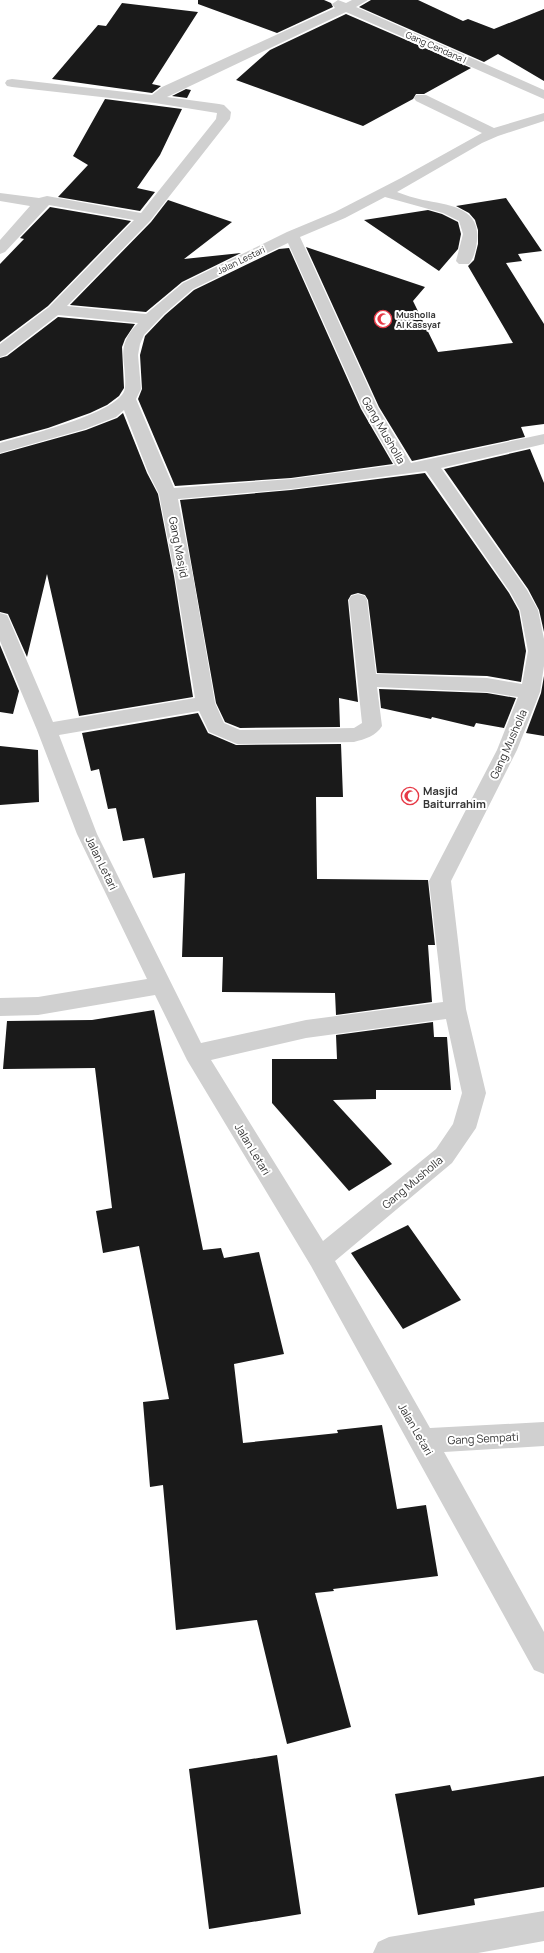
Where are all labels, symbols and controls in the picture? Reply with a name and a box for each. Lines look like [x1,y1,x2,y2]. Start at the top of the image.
street label: Gang Cendana I [404,28,468,66]
street label: Jalan Lestari [215,243,267,277]
place label: Musholla Al Kassyaf [396,308,441,331]
mosque icon: Musholla Al Kassyaf [373,309,393,329]
street label: Gang Musholla [359,394,409,466]
street label: Gang Masjid [166,515,192,579]
street label: Gang Musholla [486,707,530,781]
place label: Masjid Baiturrahim [423,783,486,811]
mosque icon: Masjid Baiturrahim [400,786,420,806]
street label: Jalan Letari [83,834,121,892]
street label: Jalan Letari [232,1120,274,1178]
street label: Gang Musholla [378,1152,446,1212]
street label: Jalan Letari [395,1400,437,1458]
street label: Gang Sempati [447,1429,519,1447]

